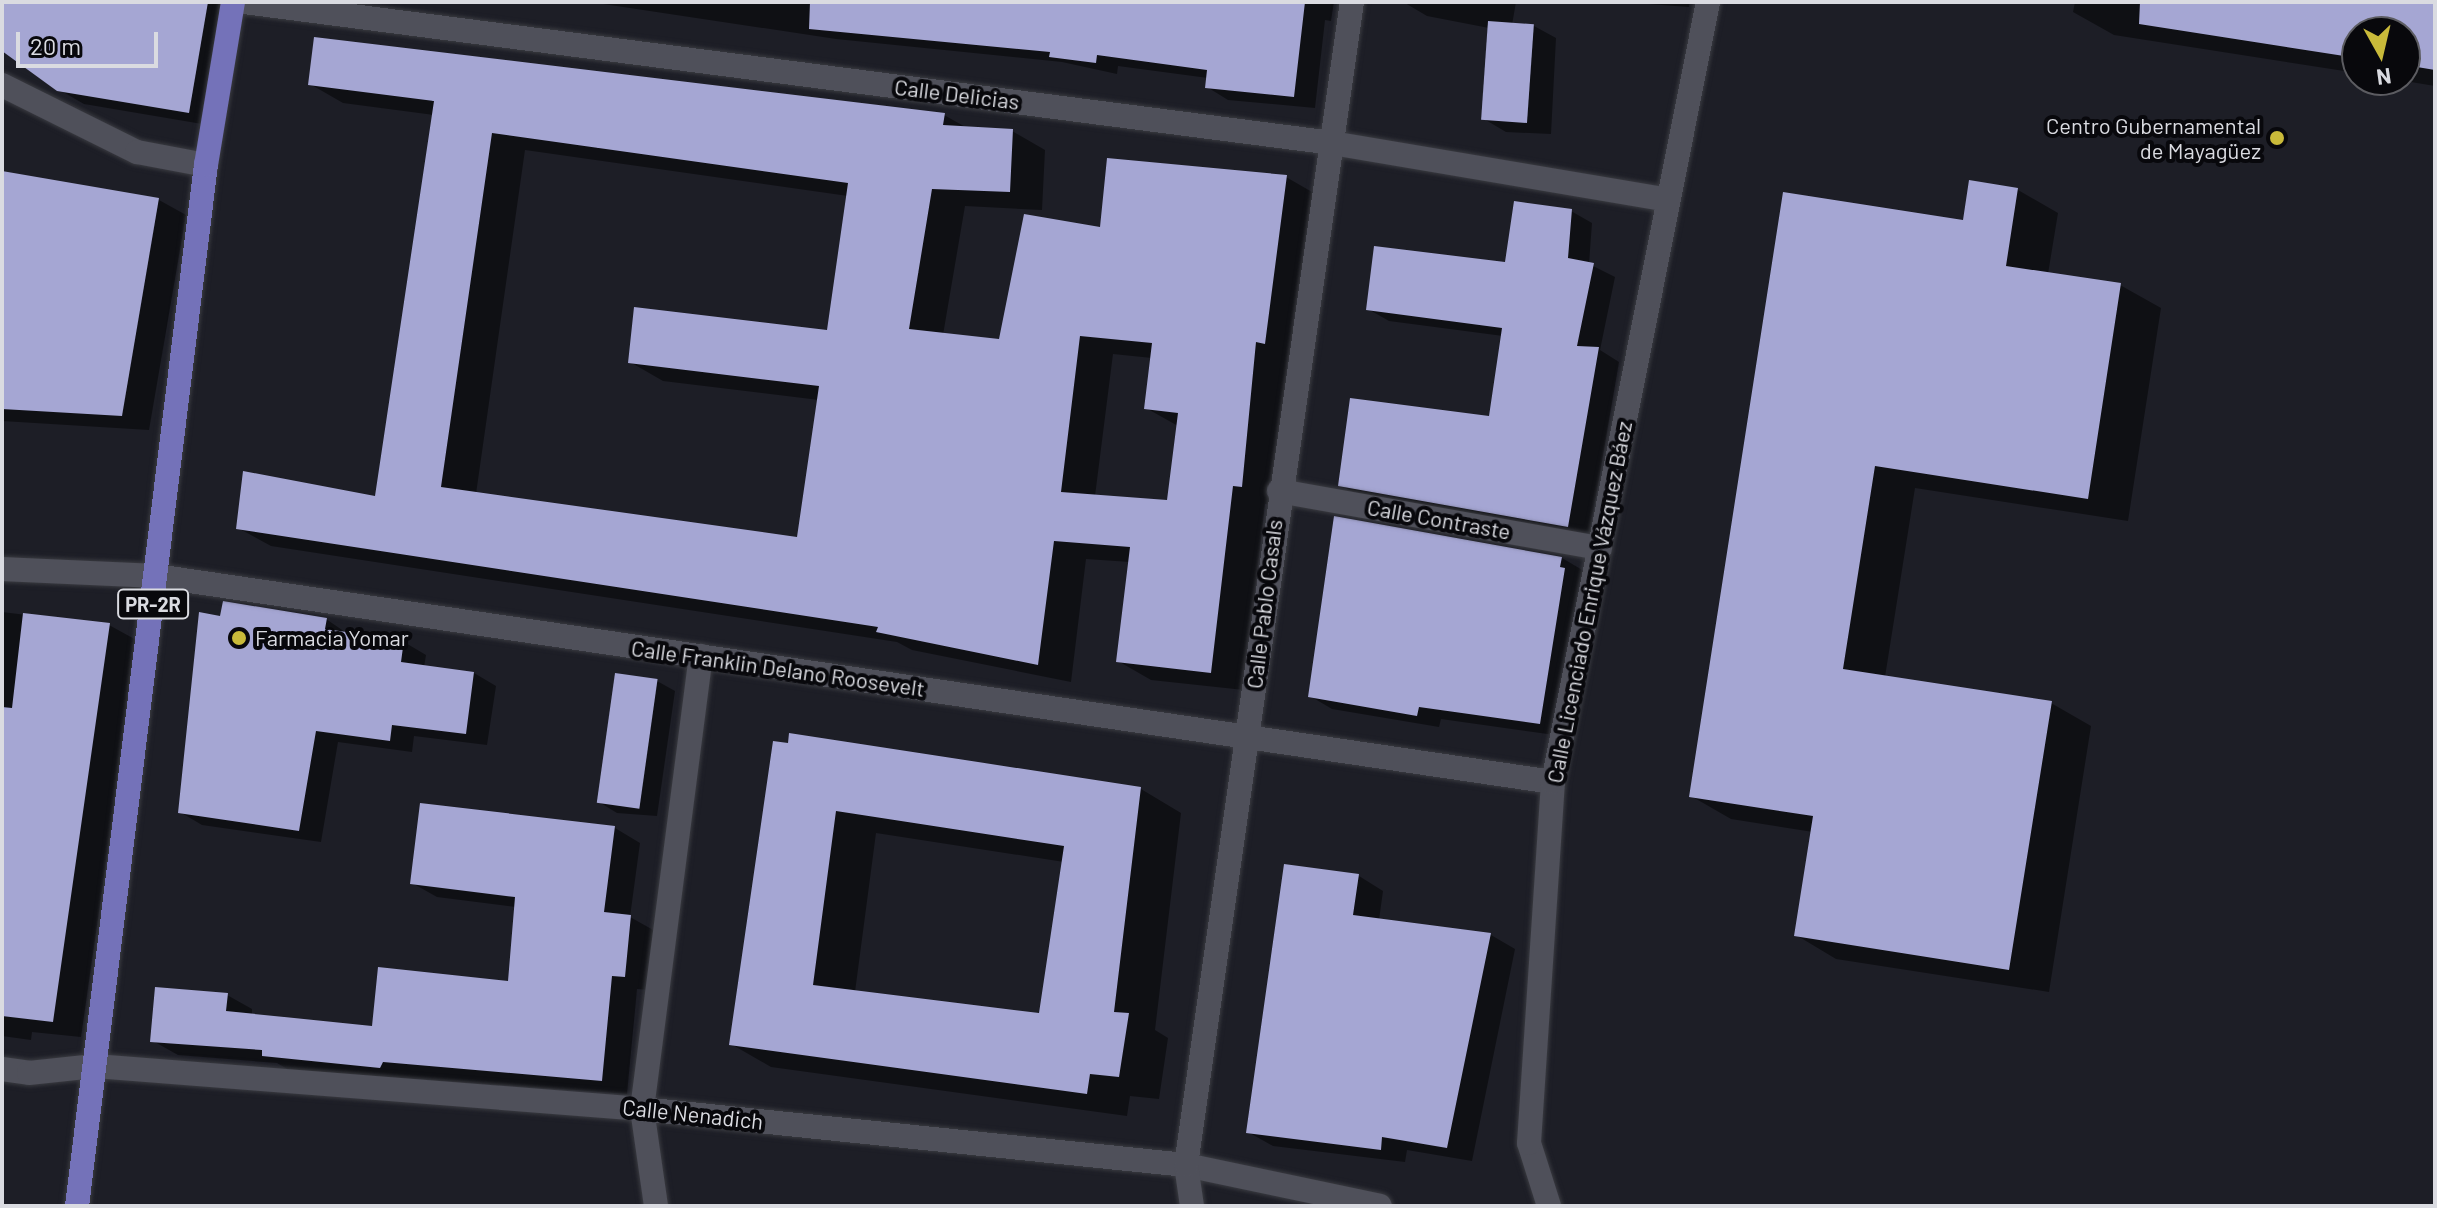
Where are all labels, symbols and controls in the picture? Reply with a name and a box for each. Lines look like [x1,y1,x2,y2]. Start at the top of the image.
scale bar [20,16,162,66]
north arrow [2341,16,2421,96]
text: 20 m [30,31,81,60]
text: N [2375,64,2393,92]
street label: Calle Delicias [893,73,1021,115]
place label: Centro Gubernamental de Mayagüez [2046,112,2261,164]
marker: Centro Gubernamental de Mayagüez [2268,129,2286,147]
street label: Calle Licenciado Enrique Vázquez Báez [1541,419,1637,785]
street label: Calle Contraste [1365,493,1513,545]
street label: Calle Pablo Casals [1241,518,1287,690]
road number: PR-2R [117,588,189,620]
place label: Farmacia Yomar [255,625,409,651]
marker: Farmacia Yomar [230,629,248,647]
street label: Calle Franklin Delano Roosevelt [630,634,926,702]
street label: Calle Nenadich [621,1093,765,1135]

